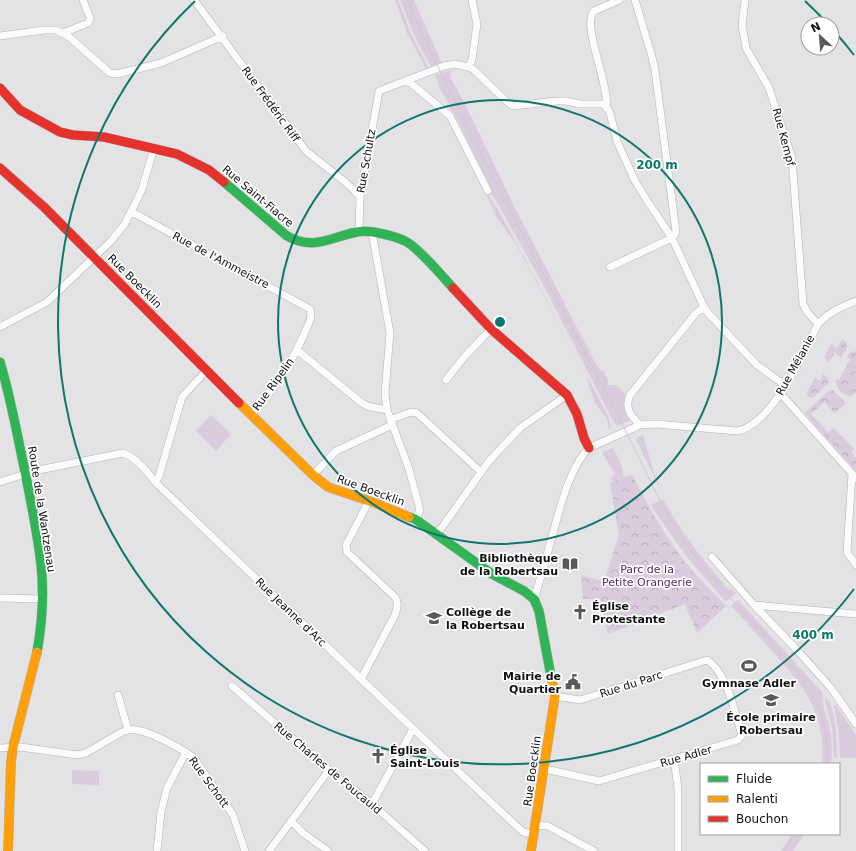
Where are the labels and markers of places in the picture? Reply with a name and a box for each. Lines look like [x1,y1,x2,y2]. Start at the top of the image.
centre of rings [493,315,507,329]
place label: Bibliothèque de la Robertsau [460,552,558,578]
library icon: Bibliothèque de la Robertsau [561,555,579,573]
place label: Église Protestante [592,600,666,626]
church icon: Église Protestante [571,603,589,621]
place label: Collège de la Robertsau [446,606,525,632]
school or university icon: Collège de la Robertsau [425,609,443,627]
sports icon: Gymnase Adler [740,657,758,675]
place label: Mairie de Quartier [503,670,562,696]
public building icon: Mairie de Quartier [564,673,582,691]
place label: Gymnase Adler [702,677,796,690]
school or university icon: École primaire Robertsau [762,691,780,709]
place label: École primaire Robertsau [726,711,816,737]
place label: Église Saint-Louis [390,744,460,770]
church icon: Église Saint-Louis [369,747,387,765]

